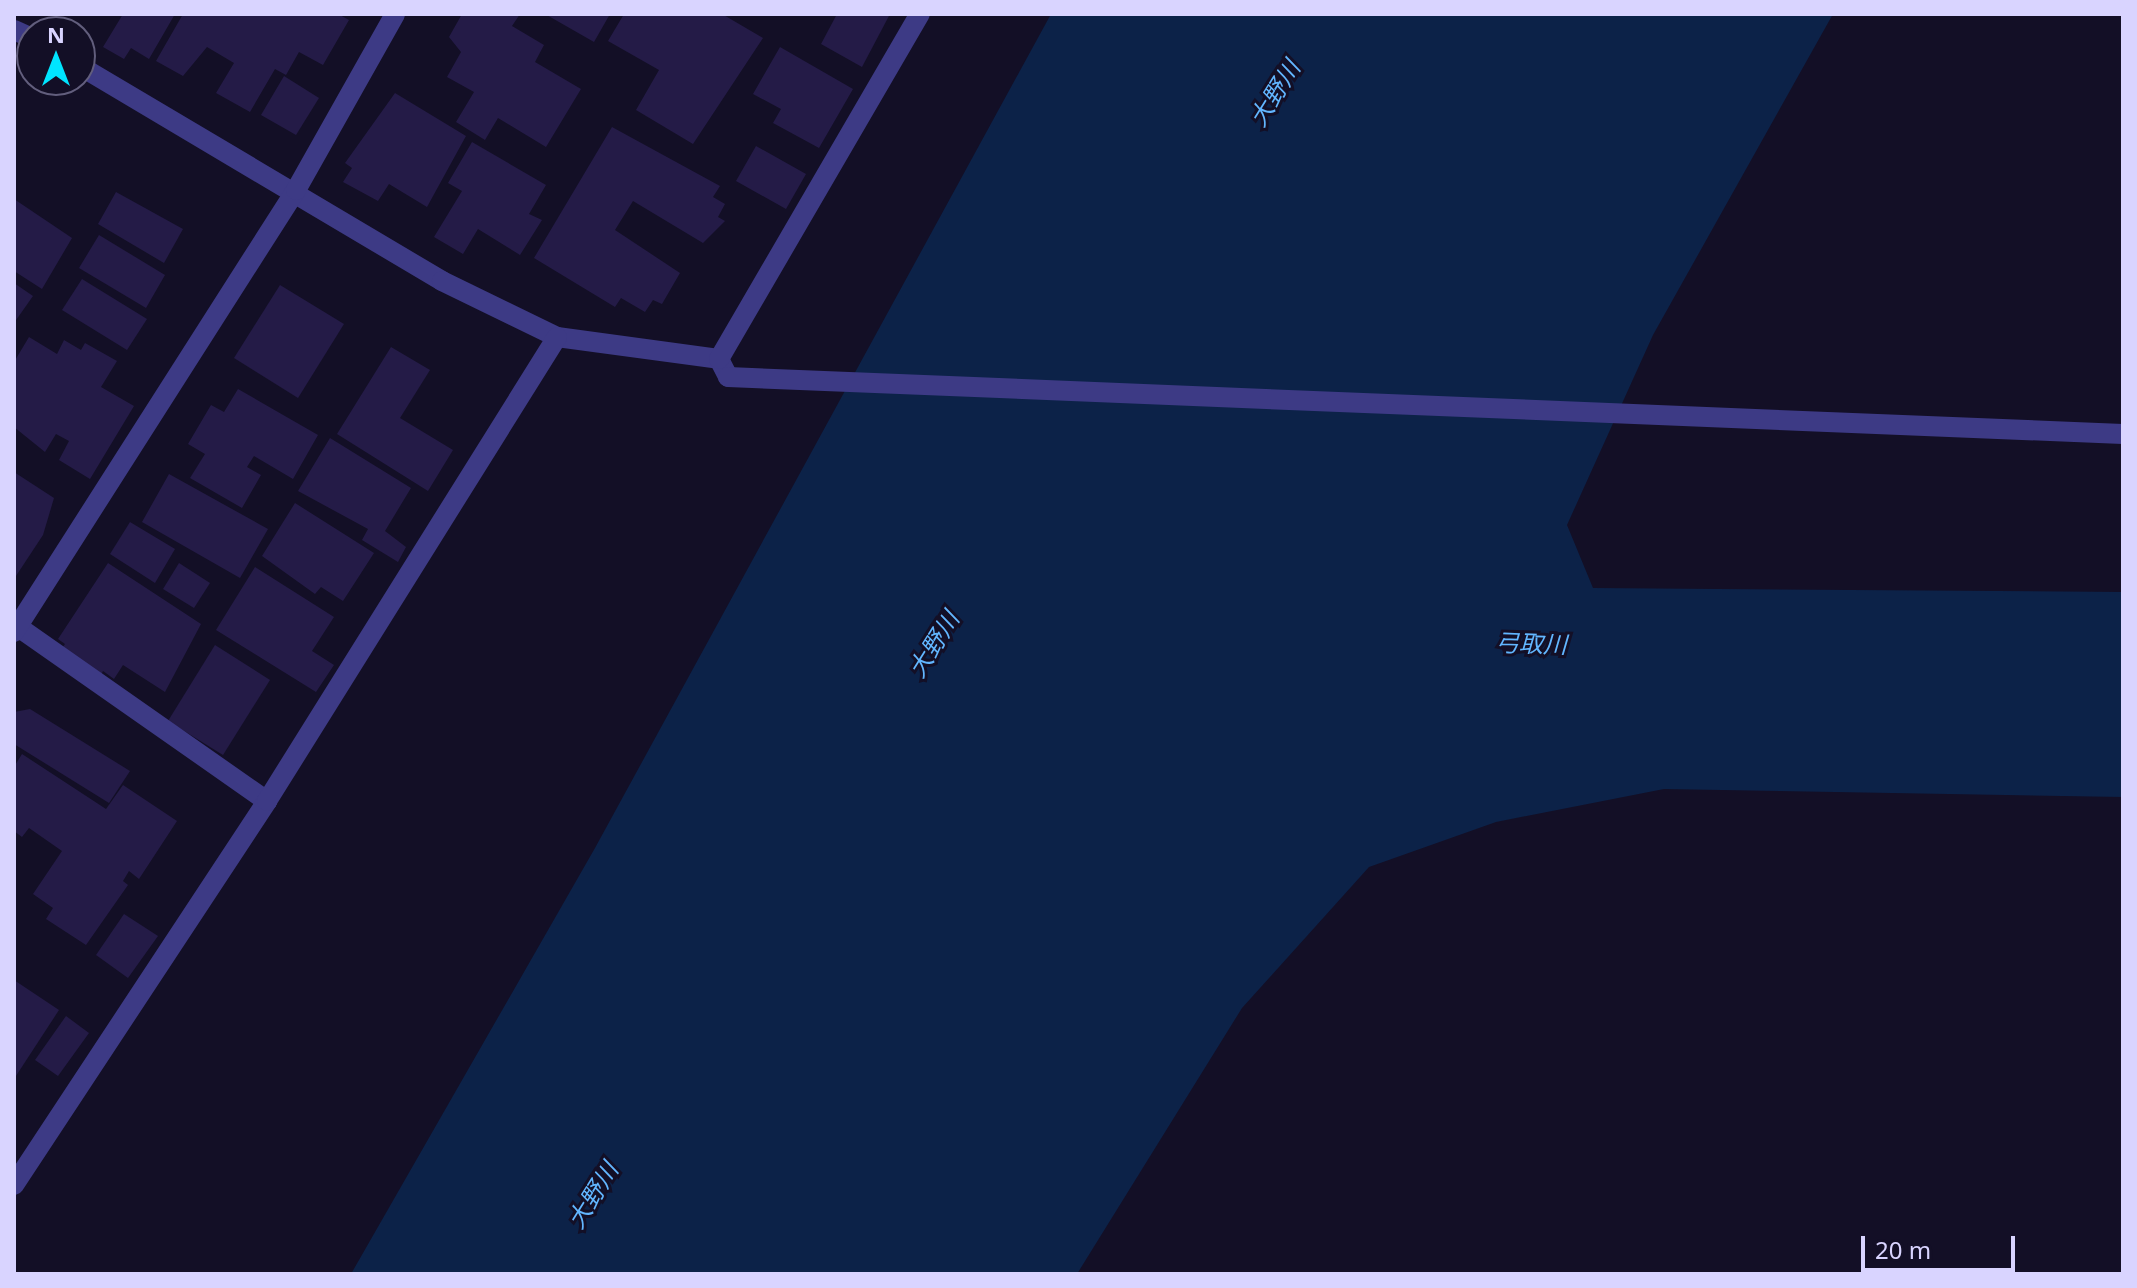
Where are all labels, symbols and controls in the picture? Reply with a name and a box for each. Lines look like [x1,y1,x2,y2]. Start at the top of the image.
north arrow [16,16,96,96]
text: N [47,19,65,49]
water label: 大野川 [1243,55,1305,131]
water label: 大野川 [902,606,964,682]
water label: 弓取川 [1495,627,1567,659]
water label: 大野川 [561,1157,623,1233]
scale bar [1865,1220,2019,1270]
text: 20 m [1875,1233,1931,1266]

